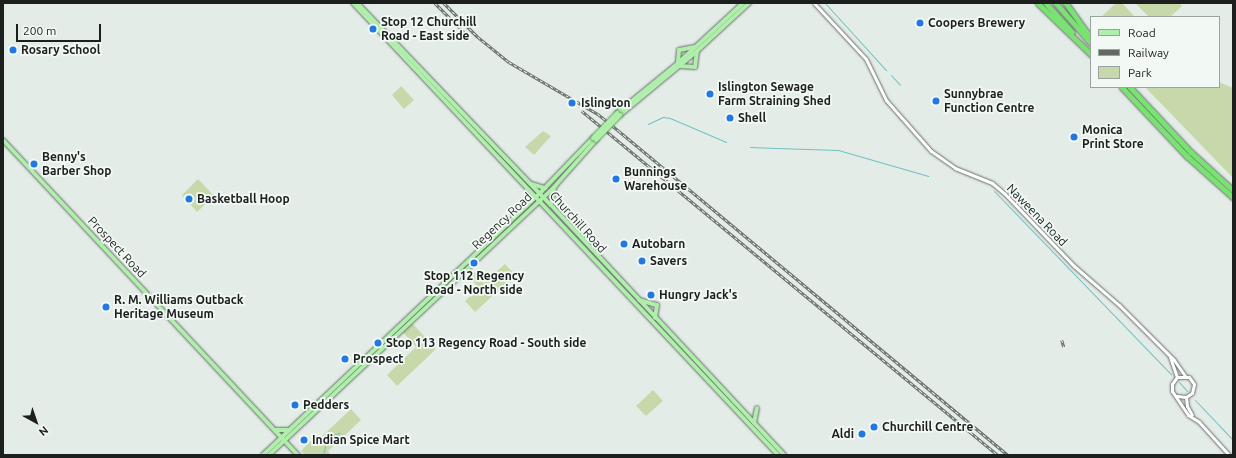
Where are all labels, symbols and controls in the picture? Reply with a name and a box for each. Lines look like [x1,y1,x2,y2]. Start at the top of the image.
place label: Stop 12 Churchill Road - East side [381,15,477,43]
scale bar [18,16,103,42]
place label: Coopers Brewery [928,16,1025,30]
legend [1090,16,1220,88]
marker: Coopers Brewery [915,18,925,28]
text: 200 m [23,24,56,37]
marker: Stop 12 Churchill Road - East side [368,24,378,34]
text: Road [1128,26,1156,39]
place label: Rosary School [21,43,100,57]
marker: Rosary School [8,45,18,55]
text: Railway [1128,46,1169,59]
text: Park [1128,66,1152,79]
place label: Islington Sewage Farm Straining Shed [718,80,831,108]
place label: Sunnybrae Function Centre [944,87,1034,115]
marker: Islington Sewage Farm Straining Shed [705,89,715,99]
place label: Islington [581,96,631,110]
marker: Sunnybrae Function Centre [931,96,941,106]
marker: Islington [566,97,578,109]
place label: Shell [738,111,766,125]
marker: Shell [725,113,735,123]
place label: Monica Print Store [1082,123,1144,151]
marker: Monica Print Store [1069,132,1079,142]
place label: Benny's Barber Shop [42,150,112,178]
marker: Benny's Barber Shop [29,159,39,169]
place label: Bunnings Warehouse [624,165,687,193]
marker: Bunnings Warehouse [611,174,621,184]
street label: Naweena Road [1004,181,1070,249]
street label: Churchill Road [547,188,609,256]
street label: Regency Road [469,190,535,252]
place label: Basketball Hoop [197,192,290,206]
marker: Basketball Hoop [184,194,194,204]
street label: Prospect Road [85,213,149,281]
place label: Autobarn [632,237,685,251]
marker: Autobarn [619,239,629,249]
place label: Savers [650,254,687,268]
marker: Savers [637,256,647,266]
marker: Stop 112 Regency Road - North side [469,258,479,268]
place label: Stop 112 Regency Road - North side [424,269,524,297]
place label: Hungry Jack's [659,288,737,302]
marker: Hungry Jack's [646,290,656,300]
place label: R. M. Williams Outback Heritage Museum [114,293,243,321]
marker: R. M. Williams Outback Heritage Museum [101,302,111,312]
place label: Stop 113 Regency Road - South side [386,336,586,350]
marker: Stop 113 Regency Road - South side [373,338,383,348]
place label: Prospect [353,352,403,366]
marker: Prospect [340,354,350,364]
place label: Pedders [303,398,349,412]
marker: Pedders [290,400,300,410]
north arrow [16,402,56,442]
place label: Churchill Centre [882,420,973,434]
marker: Churchill Centre [869,422,879,432]
text: N [37,424,51,438]
place label: Aldi [831,427,854,441]
marker: Aldi [857,429,867,439]
place label: Indian Spice Mart [312,433,410,447]
marker: Indian Spice Mart [299,435,309,445]

